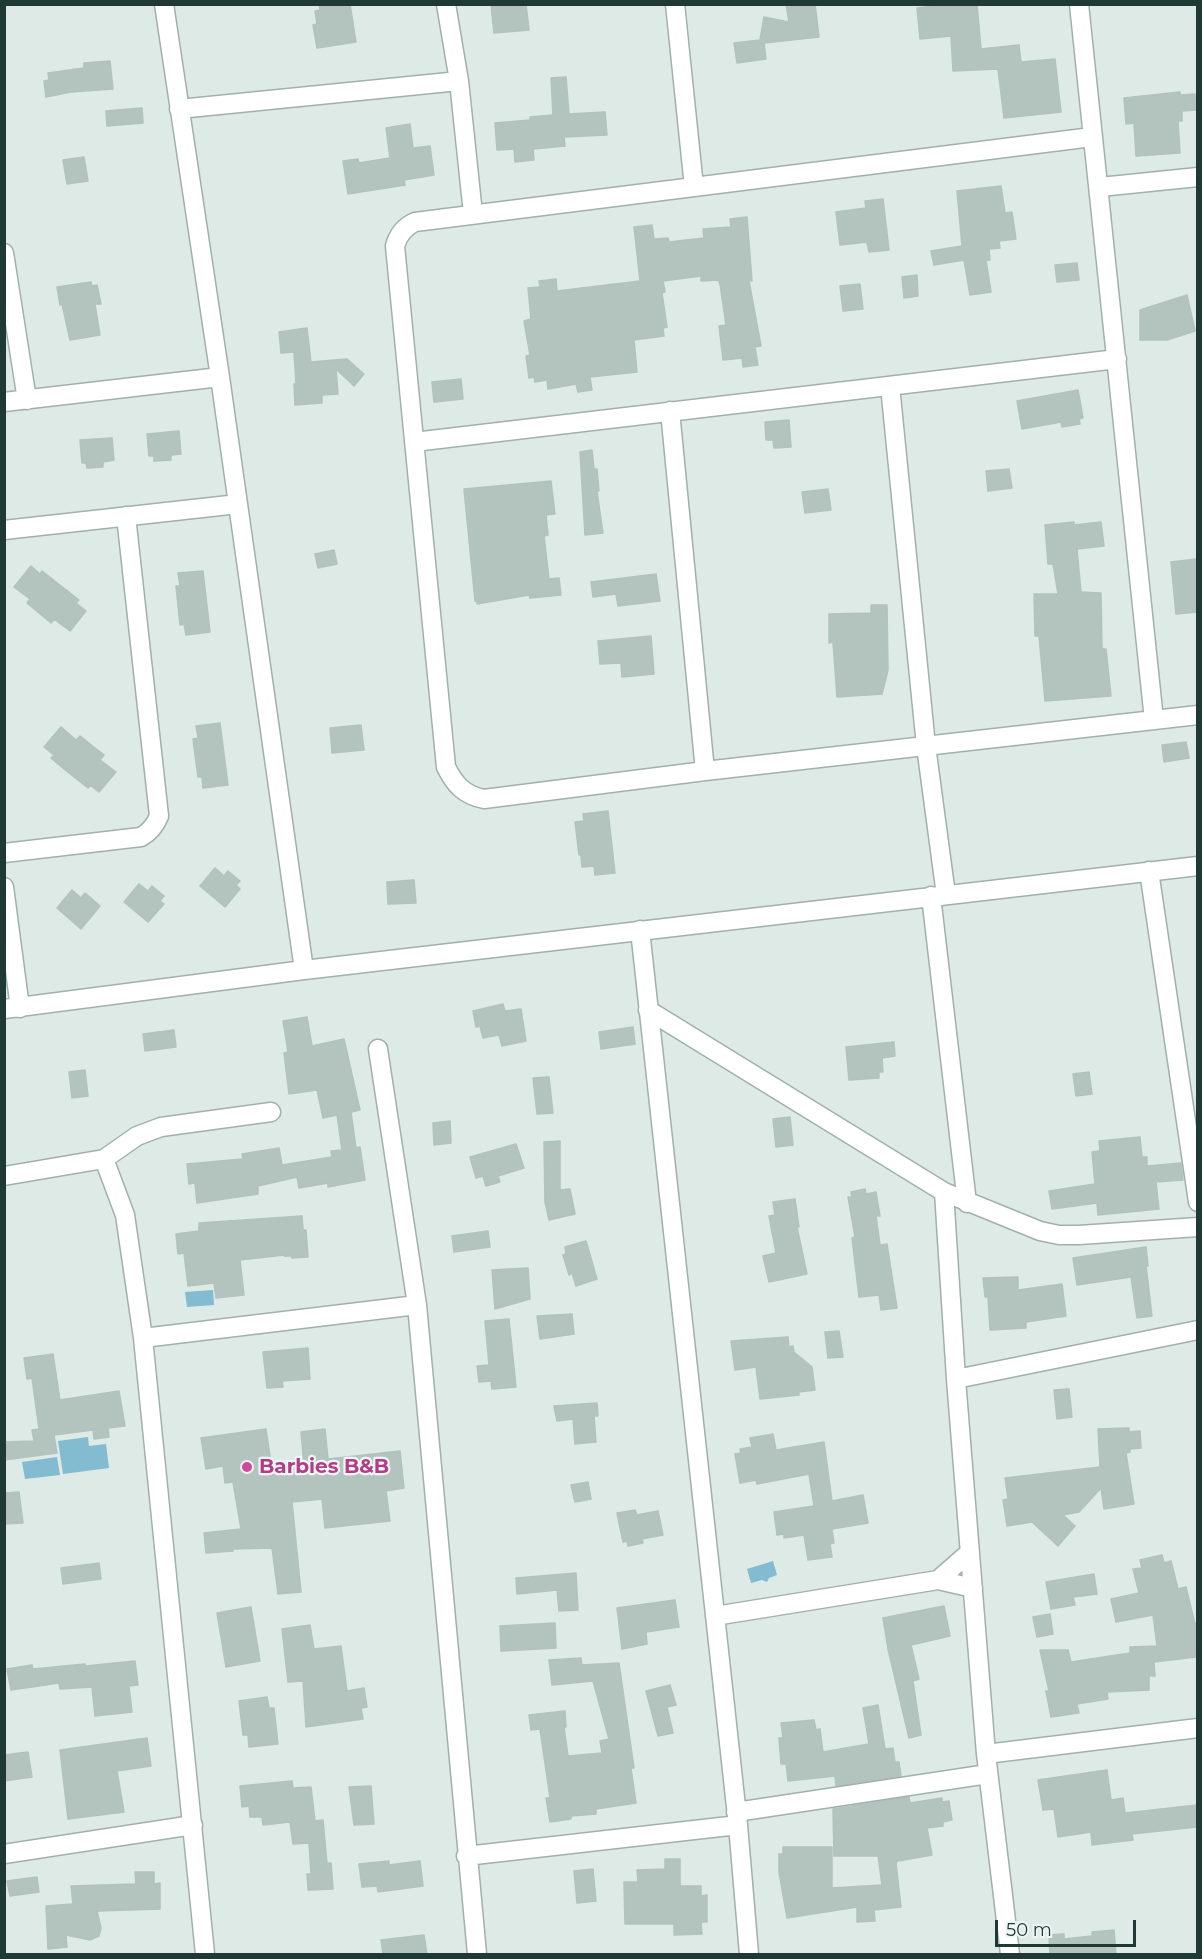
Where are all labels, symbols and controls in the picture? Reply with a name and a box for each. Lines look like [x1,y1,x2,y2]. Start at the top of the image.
place label: Barbies B&B [259,1455,389,1479]
marker: Barbies B&B [240,1460,254,1474]
scale bar [998,1908,1139,1946]
text: 50 m [1006,1919,1052,1941]

